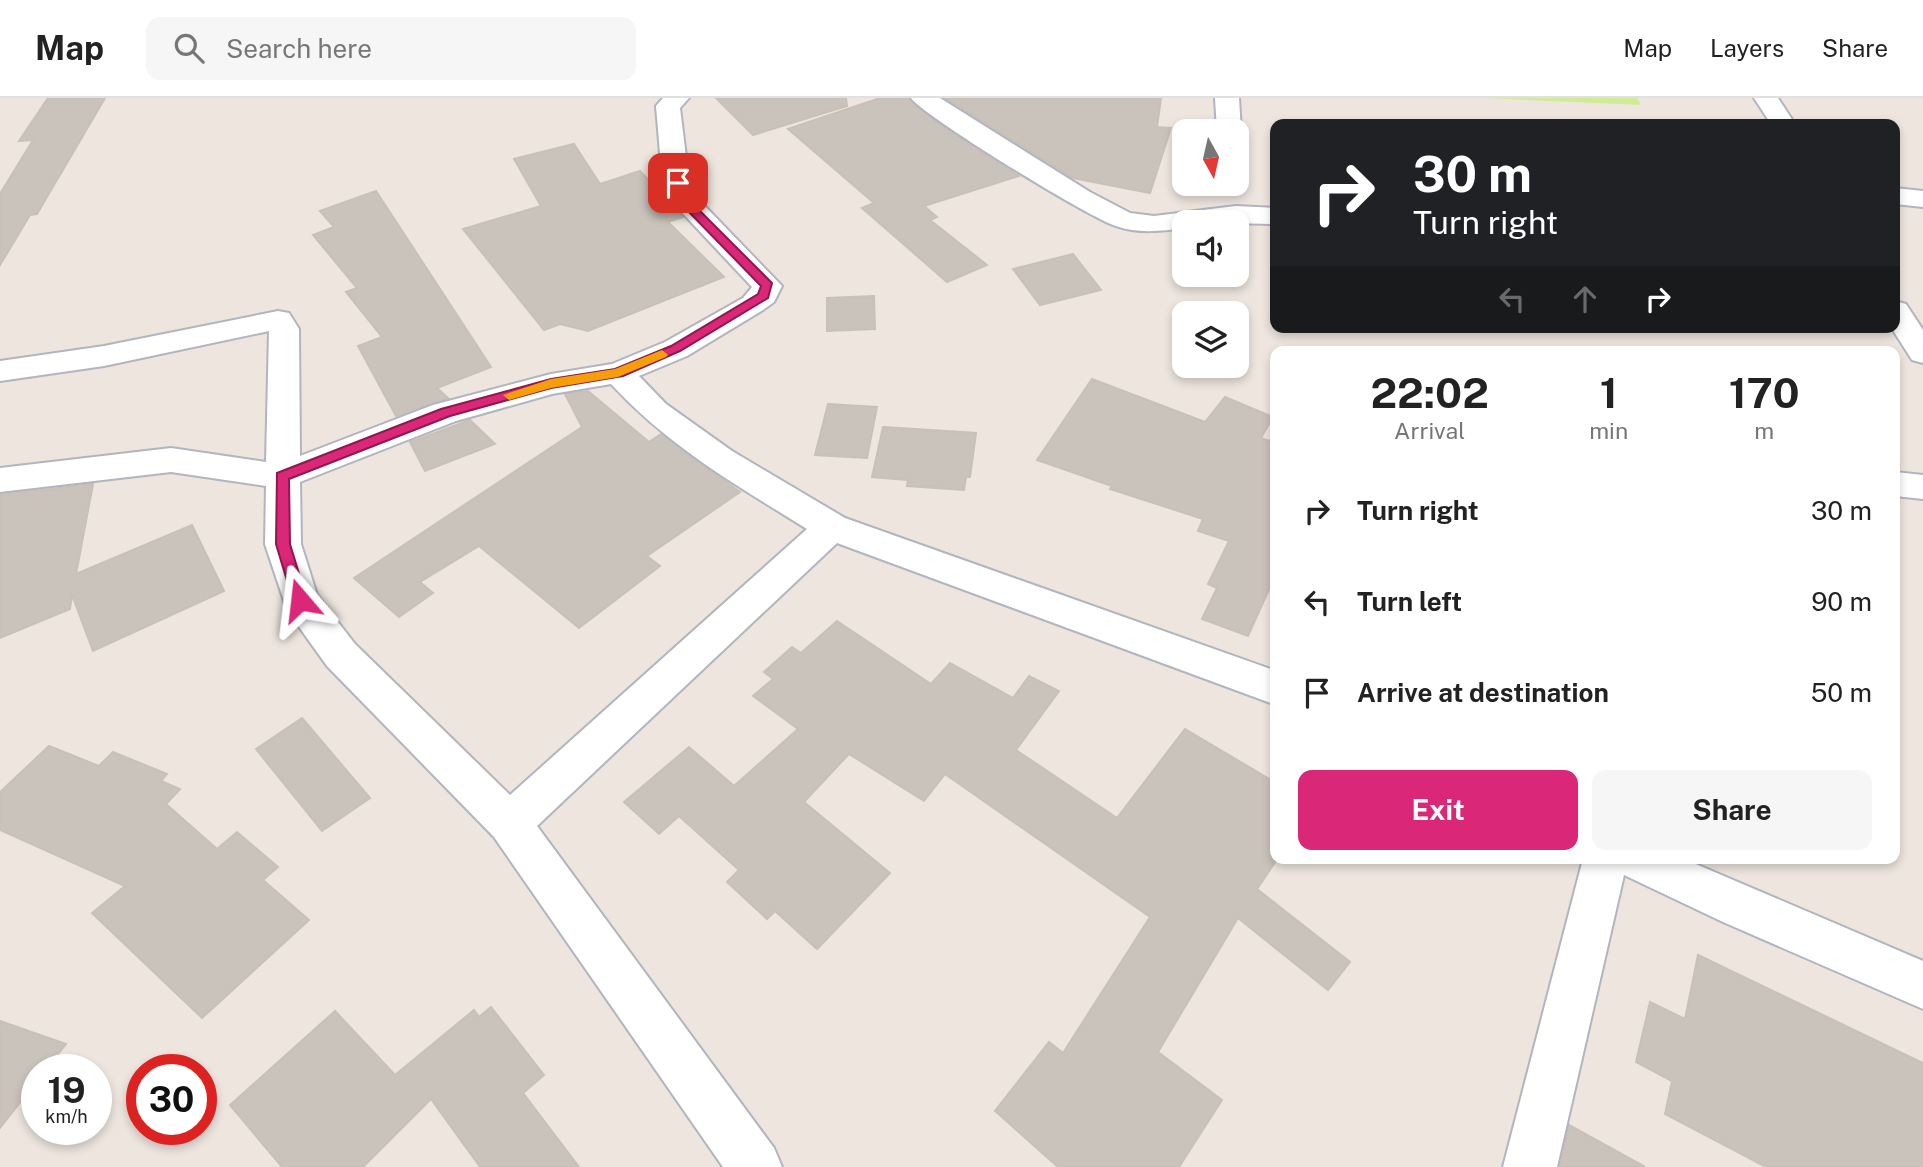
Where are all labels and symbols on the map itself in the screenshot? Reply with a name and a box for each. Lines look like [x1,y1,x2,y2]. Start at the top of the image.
north arrow [1172,119,1250,196]
pin [648,153,708,213]
position arrow [263,563,337,637]
speed limit sign: 30 [126,1054,217,1145]

